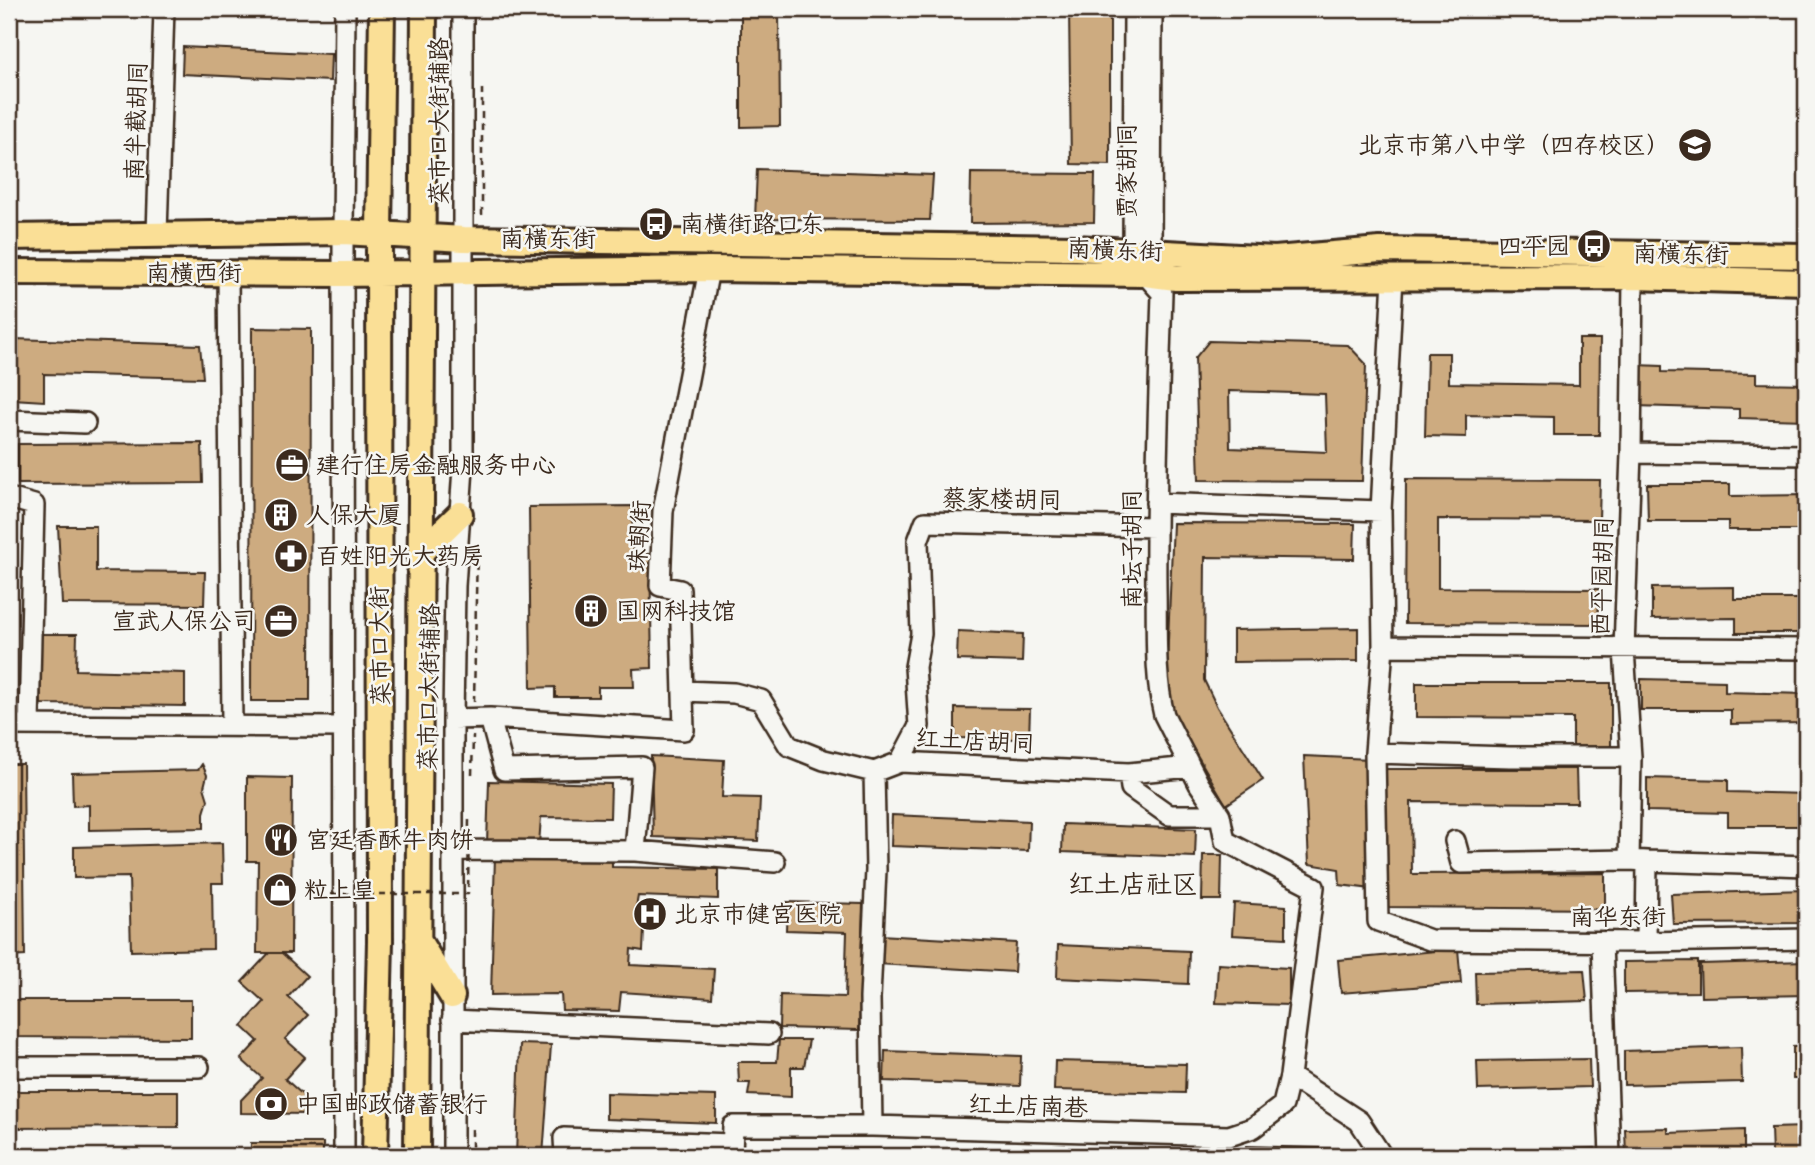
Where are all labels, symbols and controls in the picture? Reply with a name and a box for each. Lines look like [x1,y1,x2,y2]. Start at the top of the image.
street label: 菜市口大街辅路 [423,37,457,205]
street label: 南半截胡同 [118,60,156,182]
street label: 贾家胡同 [1111,123,1145,219]
school or university icon: 北京市第八中学（四存校区） [1676,126,1714,164]
place label: 北京市第八中学（四存校区） [1358,129,1670,163]
bus stop icon: 南横街路口东 [637,205,675,243]
place label: 南横街路口东 [680,208,824,242]
street label: 南横东街 [500,223,596,257]
bus stop icon: 四平园 [1575,227,1613,265]
place label: 四平园 [1498,230,1570,264]
street label: 南横东街 [1066,232,1164,270]
street label: 南横东街 [1633,237,1729,273]
street label: 南横西街 [146,257,242,291]
office icon: 建行住房金融服务中心 [273,446,311,484]
place label: 建行住房金融服务中心 [316,449,556,483]
street label: 蔡家楼胡同 [942,482,1062,518]
street label: 南坛子胡同 [1116,489,1150,609]
building icon: 人保大厦 [262,496,300,534]
place label: 人保大厦 [306,499,402,533]
street label: 珠朝街 [621,499,659,573]
street label: 西平园胡同 [1584,515,1622,637]
pharmacy icon: 百姓阳光大药房 [272,537,310,575]
place label: 百姓阳光大药房 [316,540,484,574]
street label: 菜市口大街 [363,586,399,706]
building icon: 国网科技馆 [572,592,610,630]
place label: 国网科技馆 [616,595,736,629]
office icon: 宣武人保公司 [262,602,300,640]
street label: 菜市口大街辅路 [412,603,448,771]
place label: 宣武人保公司 [112,605,256,639]
street label: 红土店胡同 [914,722,1036,762]
restaurant icon: 宫廷香酥牛肉饼 [262,821,300,859]
place label: 宫廷香酥牛肉饼 [306,824,474,858]
district label: 红土店社区 [1068,867,1198,903]
shop icon: 粒上皇 [261,871,299,909]
place label: 粒上皇 [304,874,376,908]
hospital icon: 北京市健宫医院 [631,895,669,933]
place label: 北京市健宫医院 [674,898,842,932]
street label: 南华东街 [1570,901,1666,935]
bank icon: 中国邮政储蓄银行 [252,1085,290,1123]
place label: 中国邮政储蓄银行 [296,1088,488,1122]
street label: 红土店南巷 [967,1088,1089,1126]

